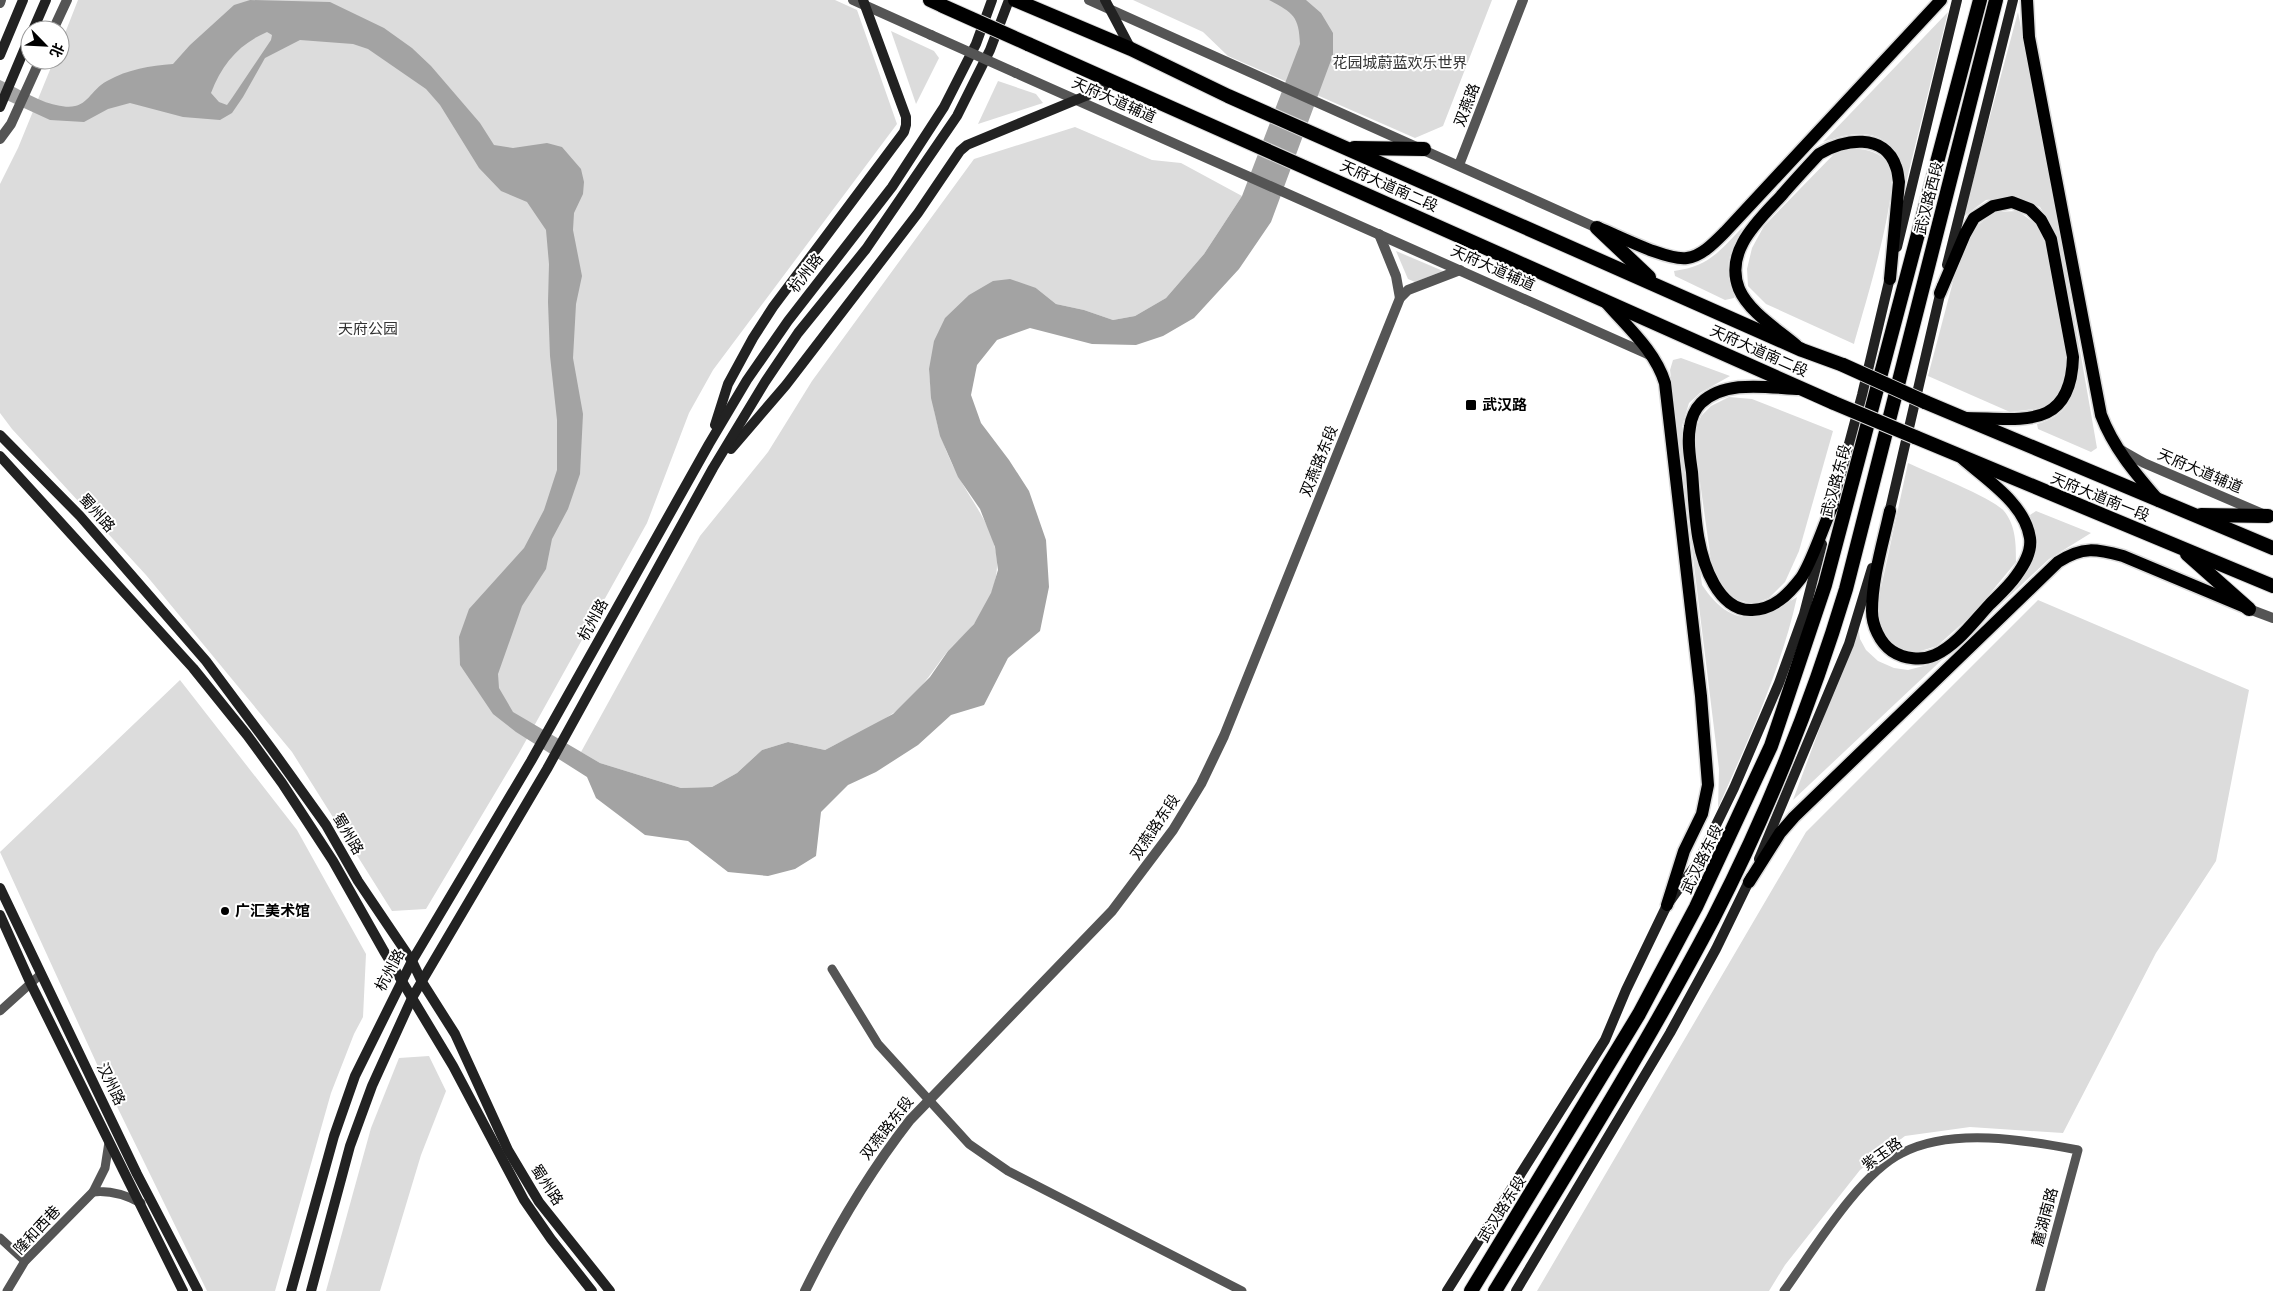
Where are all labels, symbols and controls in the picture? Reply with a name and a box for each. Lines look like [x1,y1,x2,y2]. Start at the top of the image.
north arrow [20,20,70,70]
text: 北 [47,41,68,60]
park label: 花园城蔚蓝欢乐世界 [1332,53,1468,71]
street label: 天府大道辅道 [1070,73,1159,126]
street label: 双燕路 [1450,80,1483,129]
street label: 天府大道南二段 [1338,156,1441,215]
street label: 武汉路西段 [1910,159,1946,236]
street label: 天府大道辅道 [1449,241,1538,294]
street label: 杭州路 [784,249,826,296]
park label: 天府公园 [338,319,398,337]
street label: 天府大道南二段 [1708,321,1811,380]
place label: 武汉路 [1482,395,1527,413]
marker: 武汉路 [1464,398,1478,412]
street label: 双燕路东段 [1296,422,1340,499]
street label: 武汉路东段 [1817,442,1853,519]
street label: 天府大道辅道 [2155,444,2245,496]
street label: 天府大道南一段 [2048,468,2152,524]
street label: 蜀州路 [76,490,119,535]
street label: 杭州路 [573,595,611,644]
street label: 双燕路东段 [1126,790,1183,863]
street label: 蜀州路 [330,810,368,857]
street label: 武汉路东段 [1677,821,1726,896]
place label: 广汇美术馆 [235,901,310,919]
marker: 广汇美术馆 [219,905,231,917]
street label: 杭州路 [371,945,408,994]
street label: 汉州路 [94,1059,130,1108]
street label: 双燕路东段 [856,1092,916,1162]
street label: 紫玉路 [1858,1133,1905,1173]
street label: 蜀州路 [528,1161,568,1208]
street label: 武汉路东段 [1474,1172,1529,1245]
street label: 麓湖南路 [2028,1185,2060,1248]
street label: 隆和西巷 [9,1201,63,1257]

